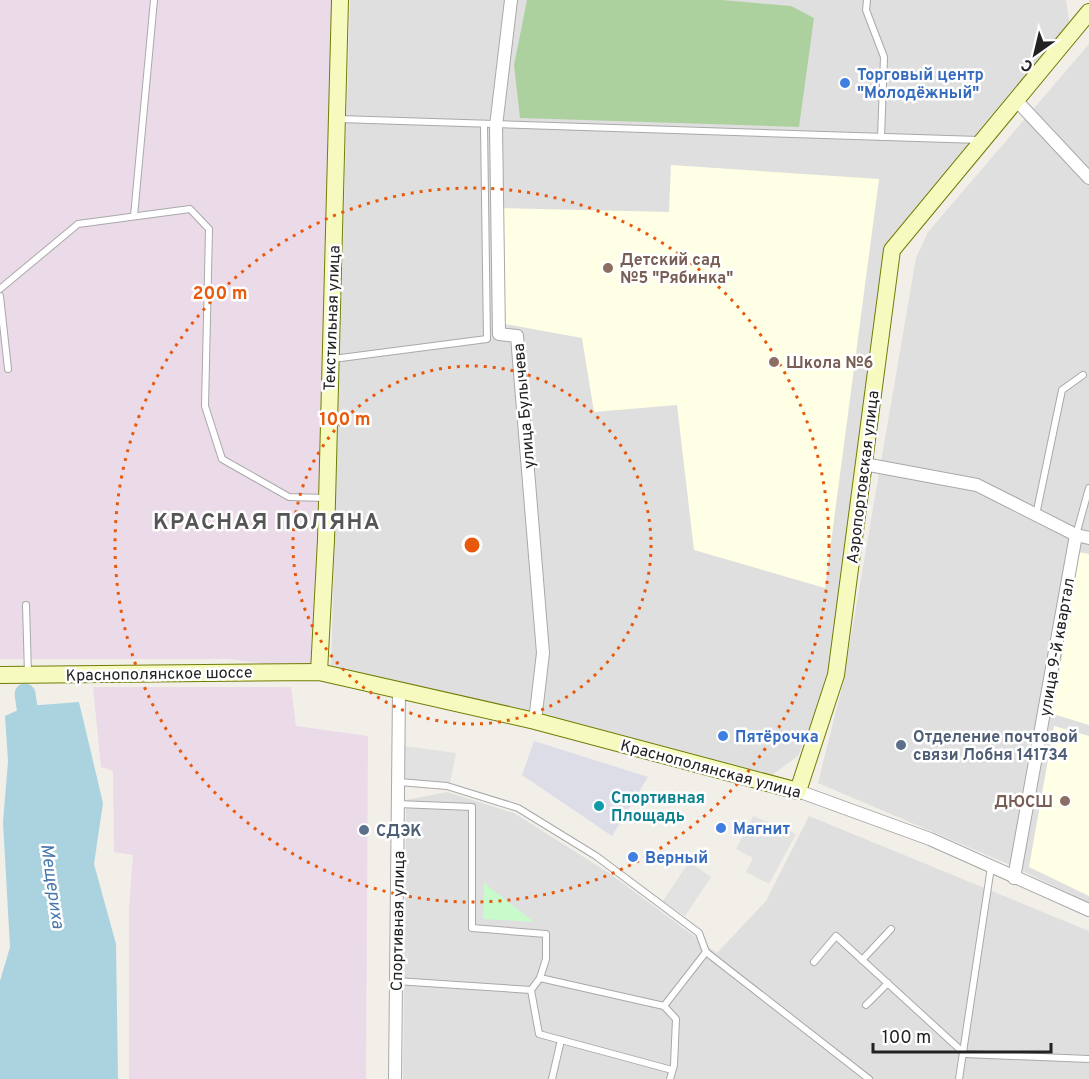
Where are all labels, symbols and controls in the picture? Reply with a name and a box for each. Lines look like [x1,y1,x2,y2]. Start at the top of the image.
north arrow [1005,24,1065,84]
text: С [1018,54,1038,76]
place label: Торговый центр "Молодёжный" [857,66,984,104]
marker: Торговый центр "Молодёжный" [838,76,852,90]
street label: Текстильная улица [320,245,346,391]
place label: Детский сад №5 "Рябинка" [620,251,733,289]
marker: Детский сад №5 "Рябинка" [601,261,615,275]
text: 200 m [192,283,248,306]
street label: улица Булычева [510,342,540,469]
place label: Школа №6 [786,354,873,374]
marker: Школа №6 [767,355,781,369]
street label: Аэропортовская улица [843,389,885,565]
text: 100 m [319,409,371,432]
district label: КРАСНАЯ ПОЛЯНА [153,510,381,537]
centre of rings [462,535,482,555]
street label: улица 9-й квартал [1036,576,1080,718]
street label: Краснополянское шоссе [65,663,253,687]
place label: Пятёрочка [735,728,819,748]
place label: Отделение почтовой связи Лобня 141734 [913,728,1078,766]
marker: Пятёрочка [716,729,730,743]
street label: Краснополянская улица [618,736,803,804]
marker: Отделение почтовой связи Лобня 141734 [894,738,908,752]
place label: Спортивная Площадь [611,789,705,827]
place label: ДЮСШ [994,793,1053,813]
marker: ДЮСШ [1058,794,1072,808]
marker: Спортивная Площадь [592,799,606,813]
place label: Магнит [733,820,790,840]
marker: Магнит [714,821,728,835]
place label: СДЭК [376,822,422,842]
marker: СДЭК [357,823,371,837]
water label: Мещериха [34,842,69,931]
place label: Верный [645,849,708,869]
marker: Верный [626,850,640,864]
street label: Спортивная улица [388,851,410,991]
scale bar [873,1016,1052,1054]
text: 100 m [882,1027,931,1050]

